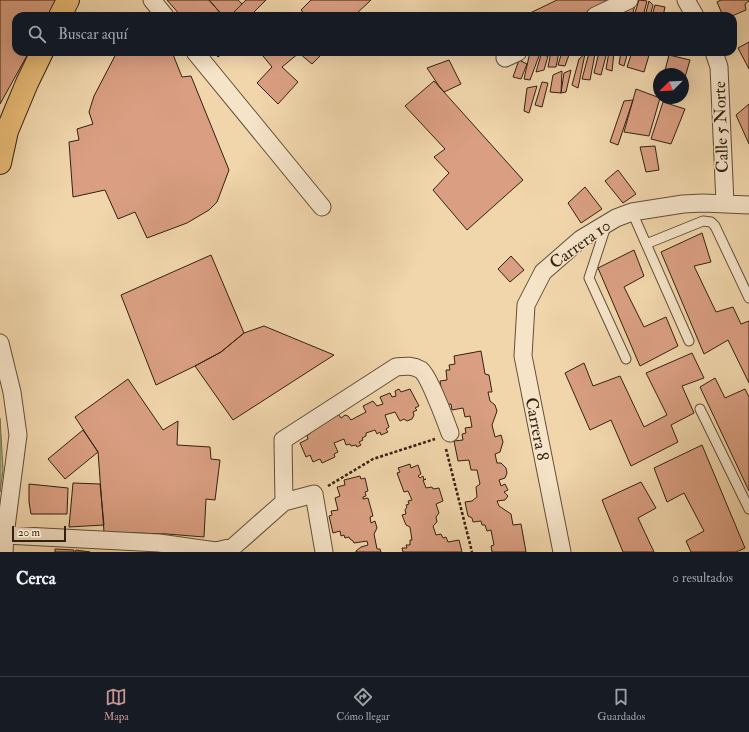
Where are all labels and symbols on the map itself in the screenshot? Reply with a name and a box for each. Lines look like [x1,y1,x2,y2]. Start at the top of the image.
north arrow [653,68,689,104]
street label: Calle 5 Norte [709,81,733,173]
street label: Carrera 10 [545,215,615,273]
street label: Carrera 8 [521,396,553,462]
scale bar [12,524,66,543]

